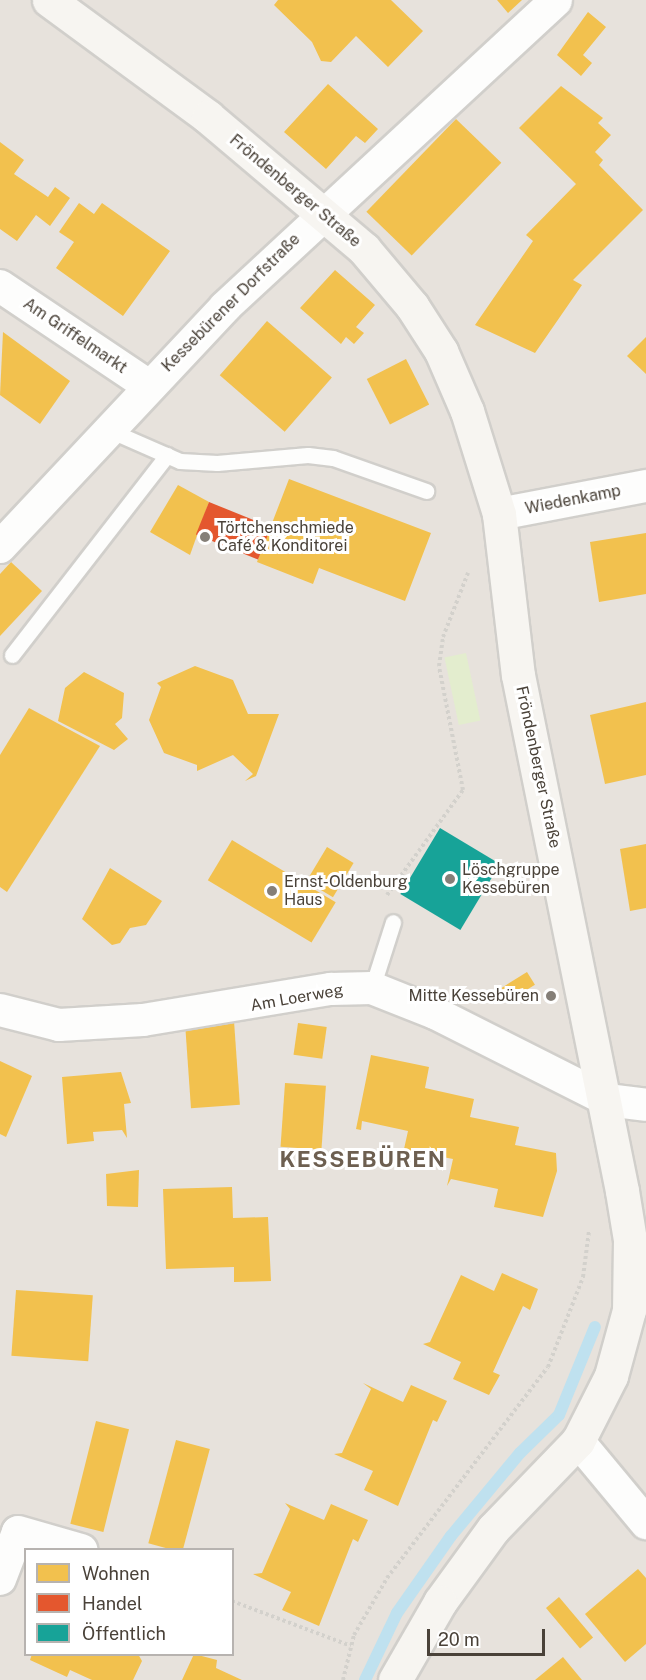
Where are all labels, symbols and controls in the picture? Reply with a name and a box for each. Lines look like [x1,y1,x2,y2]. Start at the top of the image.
street label: Fröndenberger Straße [226,131,364,251]
street label: Kessebürener Dorfstraße [158,230,304,376]
street label: Am Griffelmarkt [20,294,130,378]
street label: Wiedenkamp [524,481,622,519]
place label: Törtchenschmiede Café & Konditorei [217,518,354,556]
marker: Törtchenschmiede Café & Konditorei [198,530,212,544]
street label: Fröndenberger Straße [511,684,565,850]
place label: Löschgruppe Kessebüren [462,860,560,898]
place label: Ernst-Oldenburg Haus [284,872,408,910]
marker: Löschgruppe Kessebüren [443,872,457,886]
marker: Ernst-Oldenburg Haus [265,884,279,898]
street label: Am Loerweg [249,980,345,1016]
place label: Mitte Kessebüren [408,986,539,1006]
marker: Mitte Kessebüren [544,989,558,1003]
district label: KESSEBÜREN [279,1147,447,1173]
legend [24,1548,234,1656]
text: Wohnen [82,1563,150,1584]
text: Handel [82,1593,142,1614]
scale bar [430,1617,548,1655]
text: Öffentlich [82,1623,166,1644]
text: 20 m [438,1629,480,1650]

